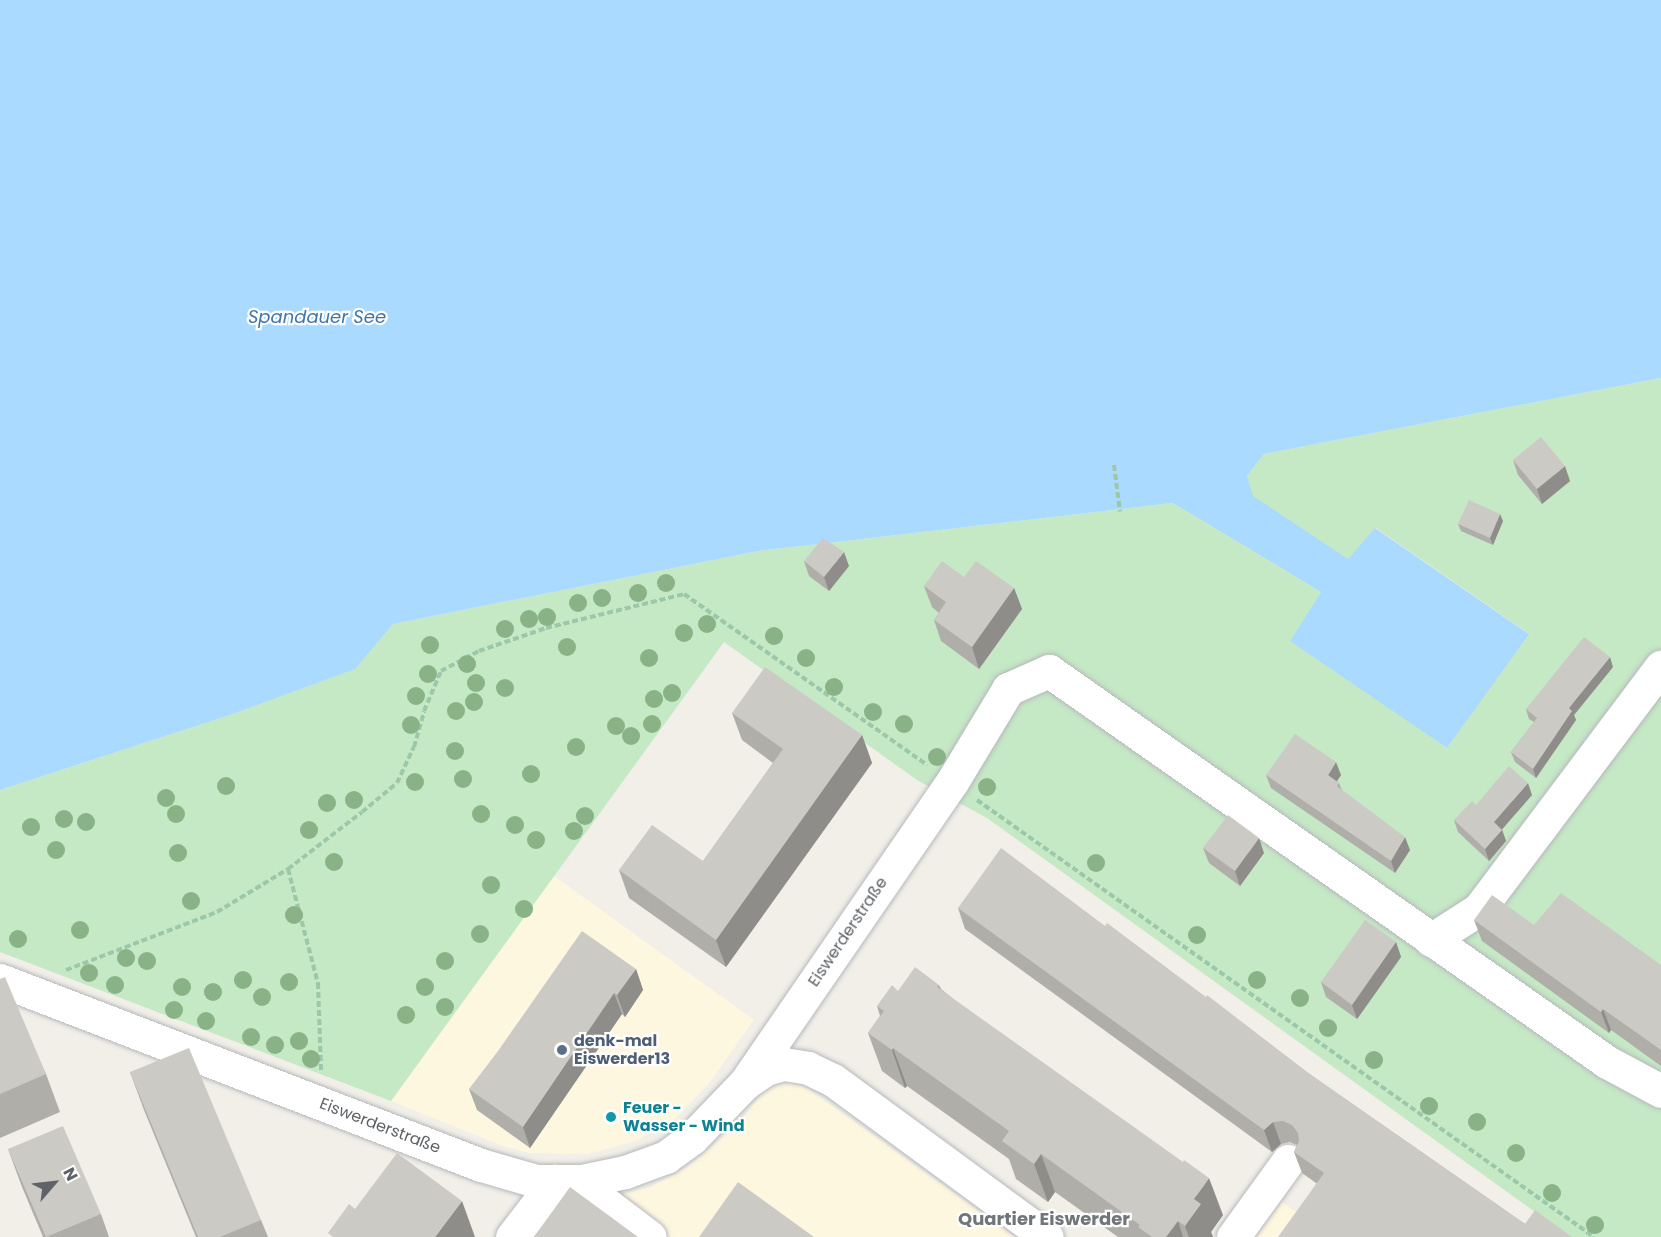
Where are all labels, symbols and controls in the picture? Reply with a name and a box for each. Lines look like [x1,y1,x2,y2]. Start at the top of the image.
water label: Spandauer See [248,306,386,328]
street label: Eiswerderstraße [804,874,892,990]
place label: denk-mal Eiswerder13 [574,1031,670,1069]
marker: denk-mal Eiswerder13 [555,1043,569,1057]
street label: Eiswerderstraße [317,1094,443,1158]
place label: Feuer - Wasser - Wind [623,1098,745,1136]
marker: Feuer - Wasser - Wind [604,1110,618,1124]
north arrow [24,1153,84,1213]
text: N [57,1164,83,1185]
district label: Quartier Eiswerder [958,1208,1130,1230]

